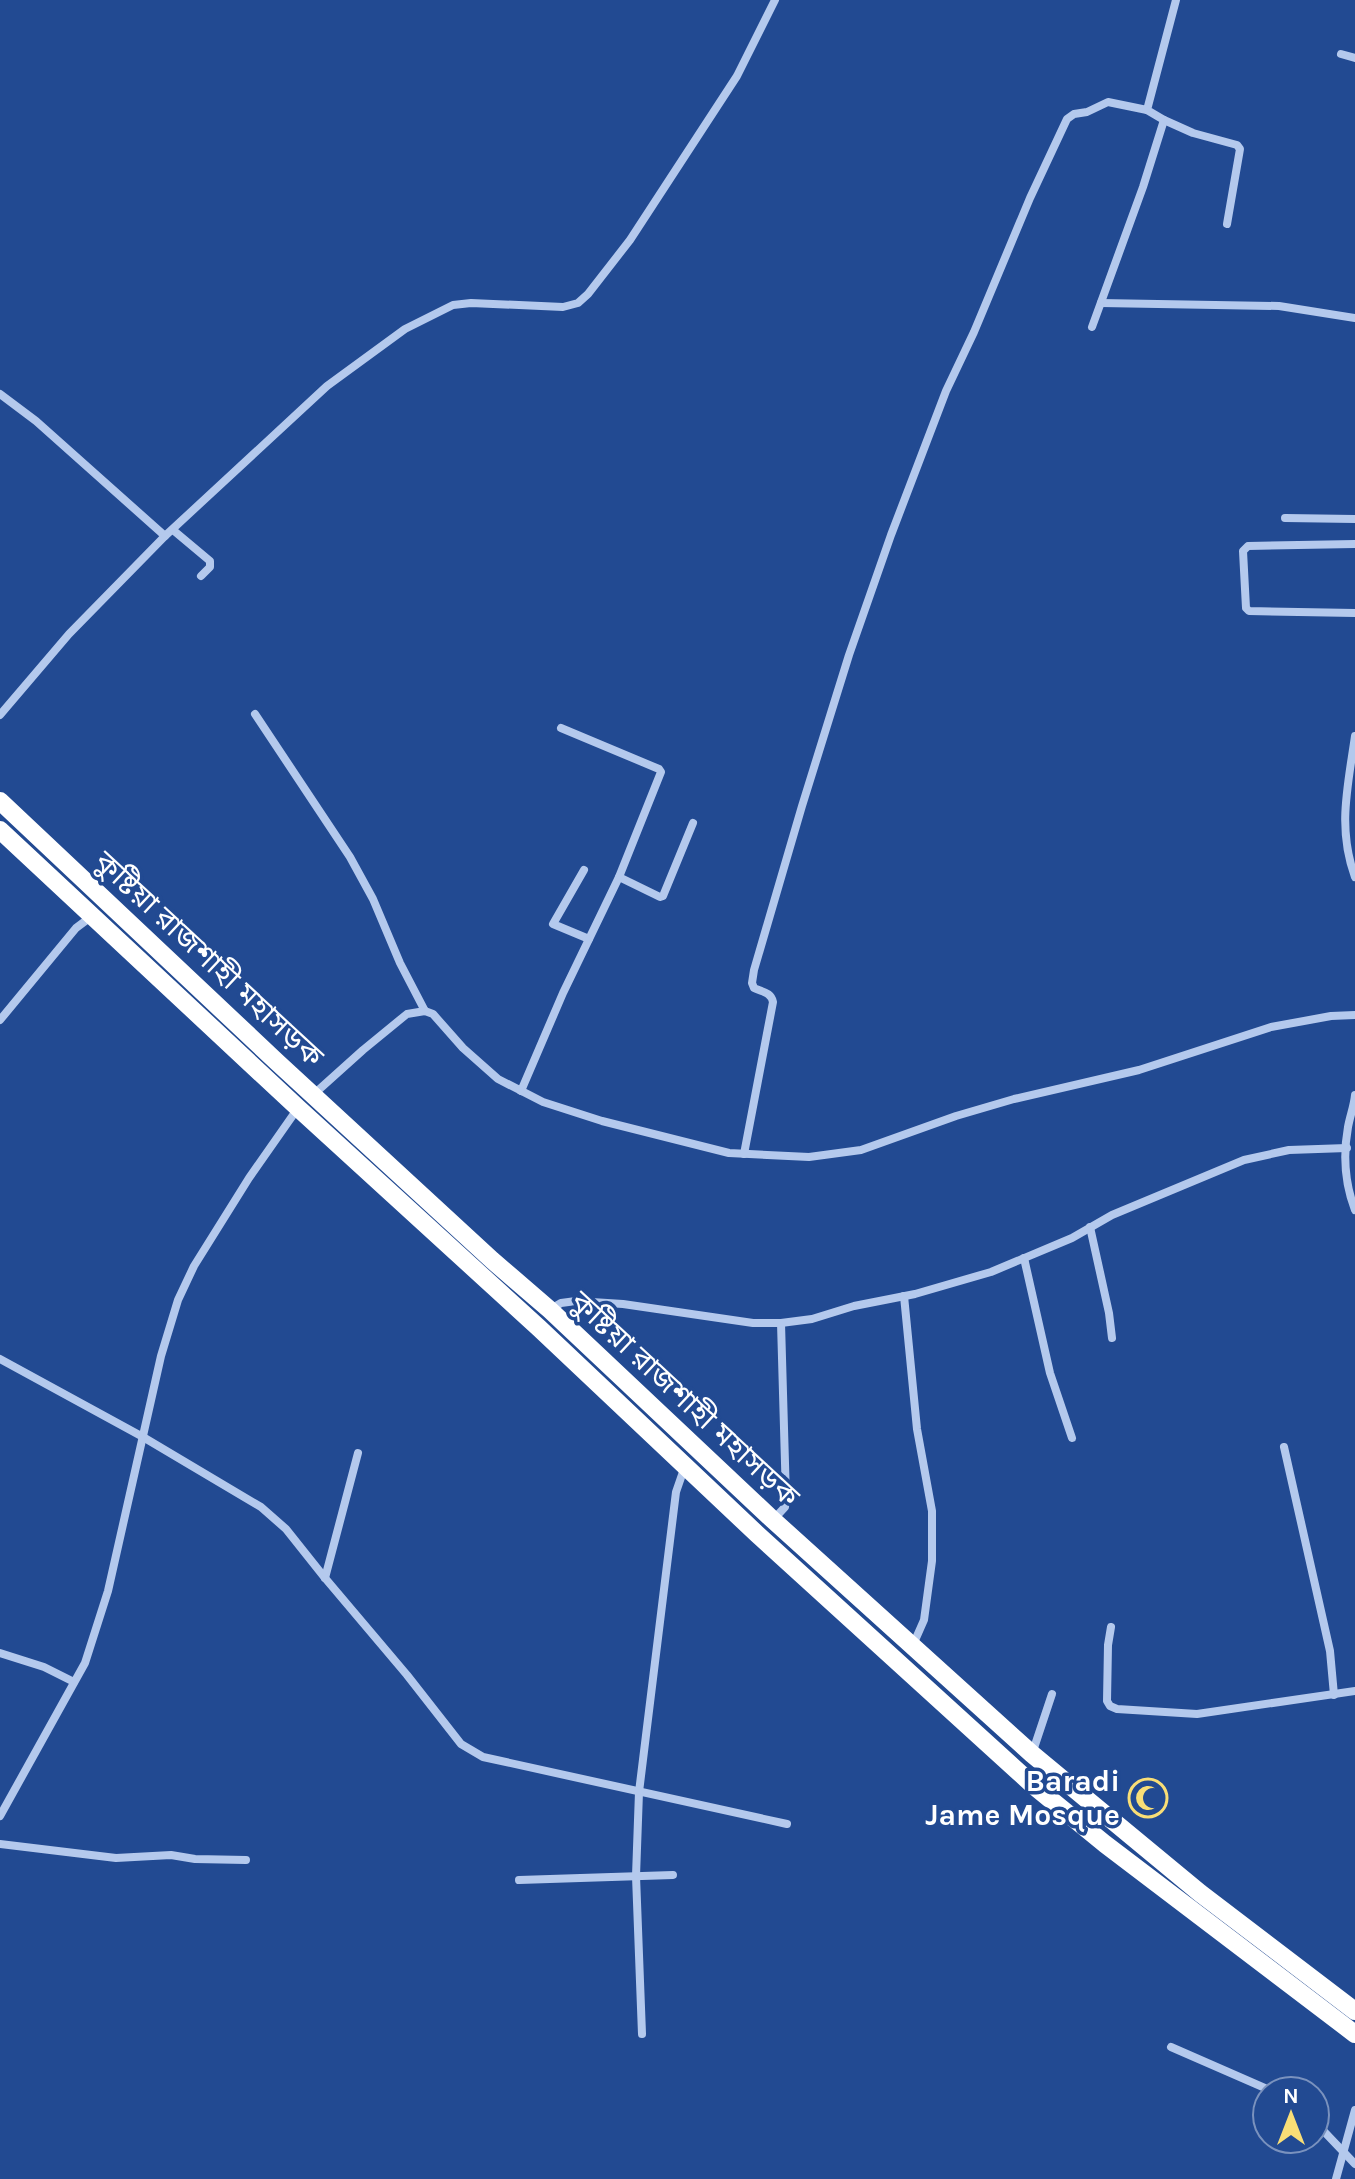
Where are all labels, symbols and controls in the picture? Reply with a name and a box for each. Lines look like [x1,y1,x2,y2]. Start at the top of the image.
street label: কুষ্টিয়া রাজশাহী মহাসড়ক [86,843,332,1075]
street label: কুষ্টিয়া রাজশাহী মহাসড়ক [562,1283,808,1515]
place label: Baradi Jame Mosque [925,1763,1120,1833]
mosque icon: Baradi Jame Mosque [1127,1777,1169,1819]
north arrow [1251,2075,1331,2155]
text: N [1283,2083,1299,2109]

